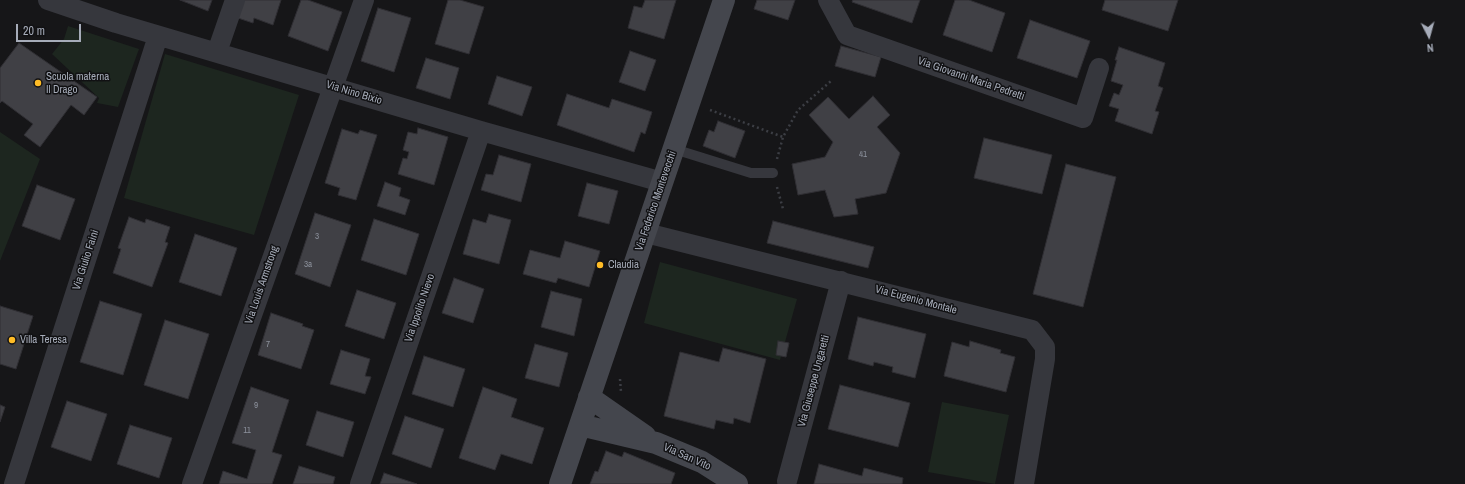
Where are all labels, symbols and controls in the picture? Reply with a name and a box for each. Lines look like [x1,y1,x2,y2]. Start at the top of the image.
scale bar [18,16,83,42]
north arrow [1409,16,1449,56]
text: 20 m [23,23,45,39]
text: N [1426,41,1434,55]
street label: Via Giovanni Maria Pedretti [916,55,1026,103]
place label: Scuola materna Il Drago [46,70,109,96]
marker: Scuola materna Il Drago [33,78,43,88]
street label: Via Nino Bixio [324,78,384,108]
street label: Via Federico Montevecchi [633,149,679,253]
house number: 41 [859,150,867,160]
street label: Via Giulio Faini [70,228,102,292]
house number: 3 [315,232,319,242]
street label: Via Louis Armstrong [242,244,282,326]
place label: Claudia [608,258,639,272]
house number: 3a [304,260,312,270]
marker: Claudia [595,260,605,270]
street label: Via Ippolito Nievo [402,272,438,344]
street label: Via Eugenio Montale [874,283,958,317]
place label: Villa Teresa [20,333,67,347]
street label: Via Giuseppe Ungaretti [795,334,833,428]
marker: Villa Teresa [7,335,17,345]
house number: 7 [266,340,270,350]
house number: 9 [254,401,258,411]
house number: 11 [243,426,251,436]
street label: Via San Vito [661,441,713,473]

